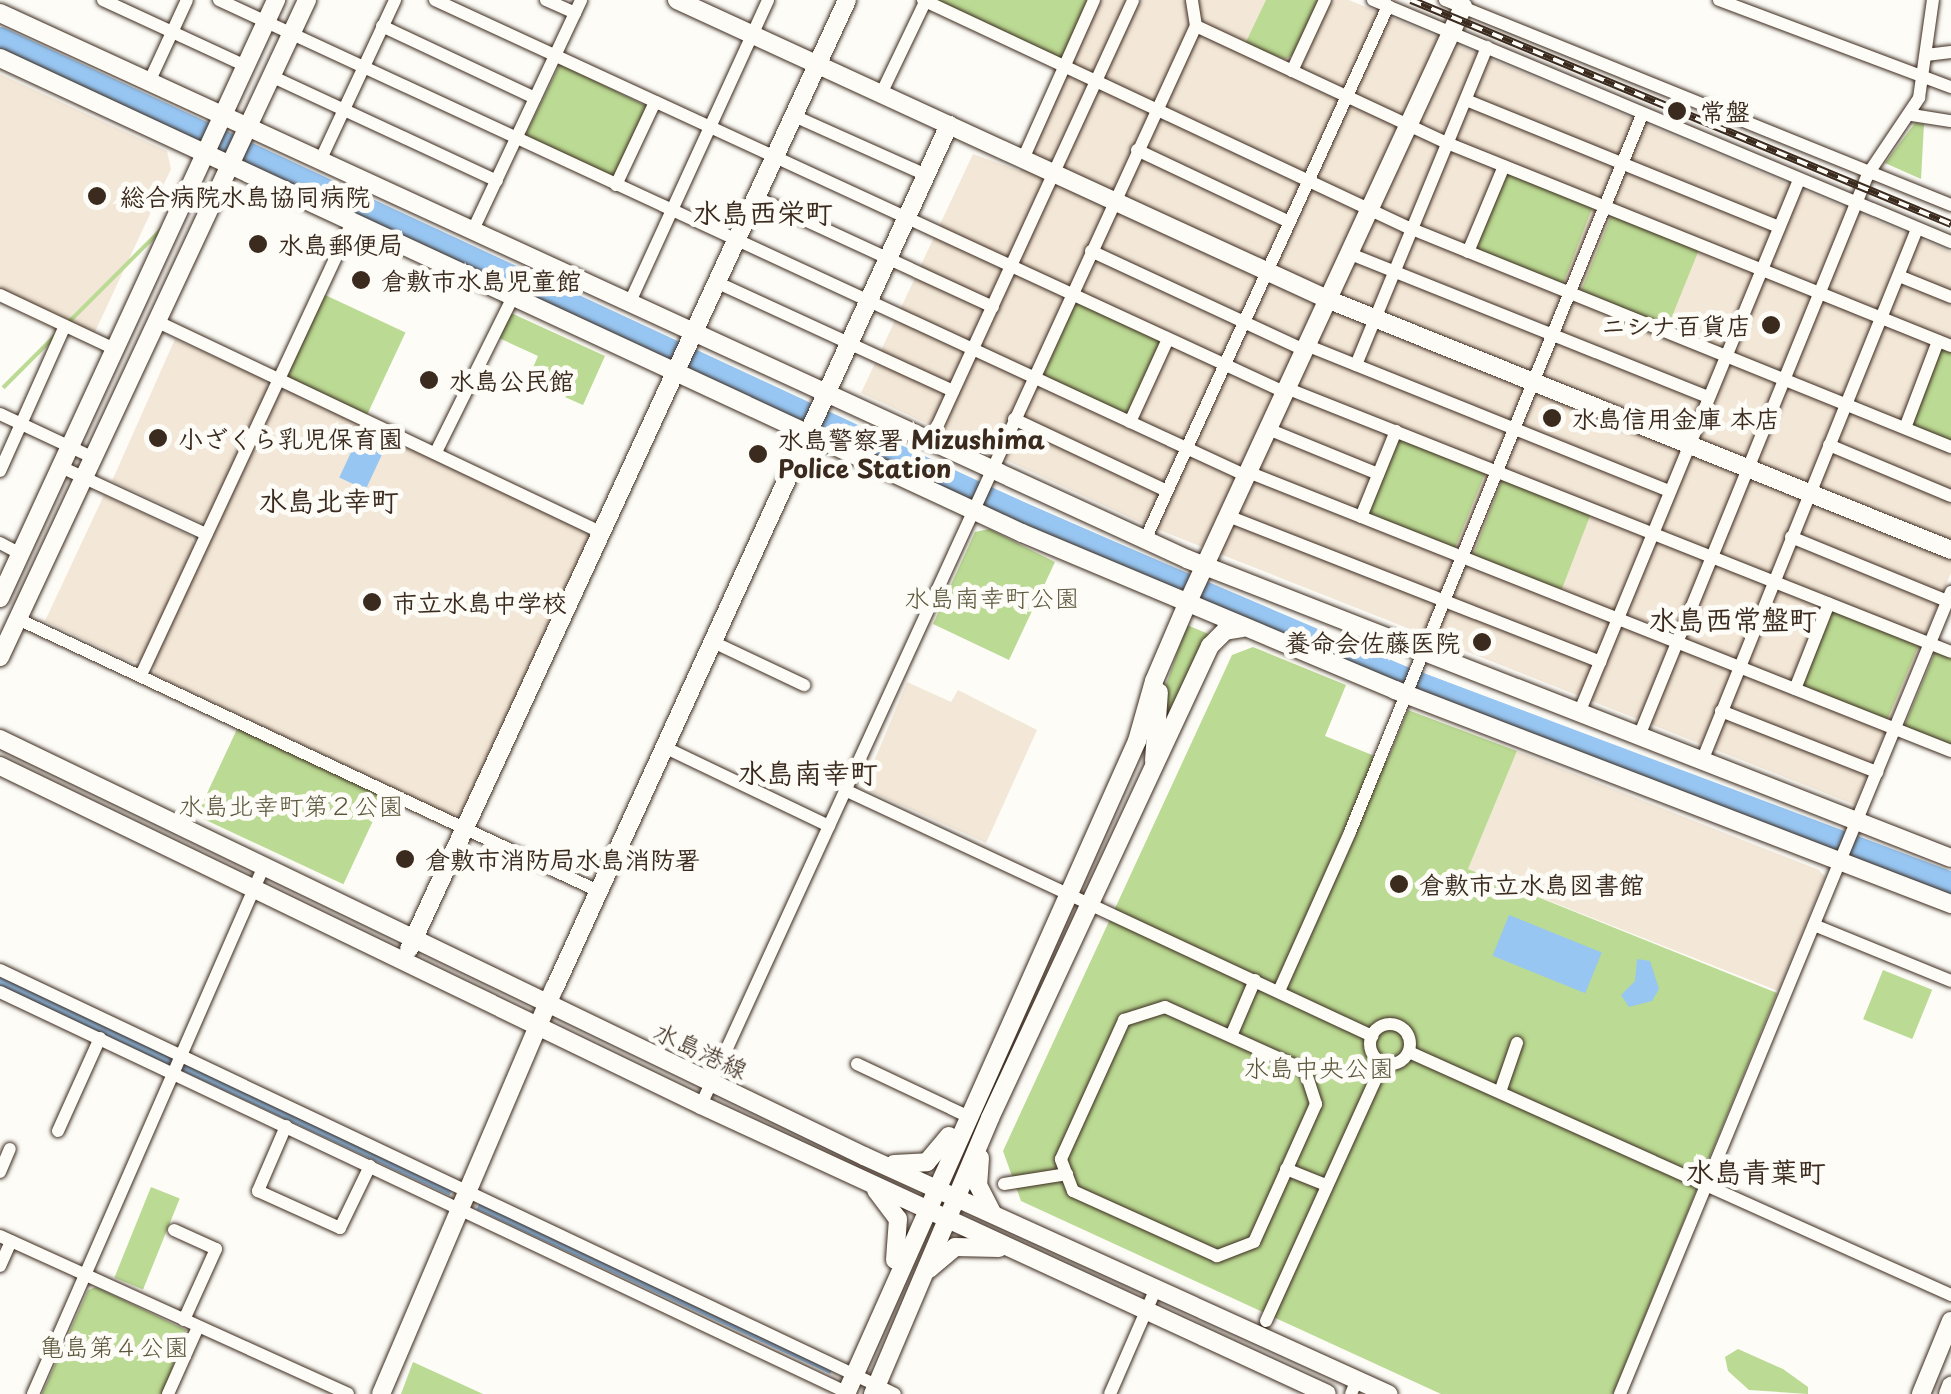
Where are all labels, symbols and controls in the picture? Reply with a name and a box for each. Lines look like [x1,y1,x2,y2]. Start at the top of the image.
place label: 常盤 [1700,96,1750,126]
marker: 常盤 [1664,98,1690,124]
place label: 総合病院水島協同病院 [120,181,370,211]
marker: 総合病院水島協同病院 [84,183,110,209]
district label: 水島西栄町 [693,195,833,229]
place label: 水島郵便局 [278,229,403,259]
marker: 水島郵便局 [247,233,269,255]
place label: 倉敷市水島児童館 [381,265,581,295]
marker: 倉敷市水島児童館 [350,269,372,291]
place label: ニシナ百貨店 [1601,310,1751,340]
marker: ニシナ百貨店 [1760,314,1782,336]
place label: 水島公民館 [449,365,574,395]
marker: 水島公民館 [418,369,440,391]
place label: 水島信用金庫 本店 [1572,403,1780,433]
marker: 水島信用金庫 本店 [1541,407,1563,429]
place label: 小ざくら乳児保育園 [178,423,403,453]
place label: 水島警察署 Mizushima Police Station [778,425,1045,484]
marker: 小ざくら乳児保育園 [147,427,169,449]
marker: 水島警察署 Mizushima Police Station [747,443,769,465]
district label: 水島北幸町 [259,483,399,517]
park label: 水島南幸町公園 [905,582,1079,612]
place label: 市立水島中学校 [392,587,567,617]
marker: 市立水島中学校 [361,591,383,613]
district label: 水島西常盤町 [1649,602,1817,636]
place label: 養命会佐藤医院 [1285,627,1460,657]
marker: 養命会佐藤医院 [1469,629,1495,655]
district label: 水島南幸町 [738,755,878,789]
park label: 水島北幸町第２公園 [179,790,403,820]
place label: 倉敷市消防局水島消防署 [425,844,700,874]
marker: 倉敷市消防局水島消防署 [394,848,416,870]
place label: 倉敷市立水島図書館 [1419,869,1644,899]
marker: 倉敷市立水島図書館 [1388,873,1410,895]
street label: 水島港線 [649,1015,753,1085]
park label: 水島中央公園 [1244,1052,1394,1082]
district label: 水島青葉町 [1686,1154,1826,1188]
park label: 亀島第４公園 [39,1331,189,1361]

